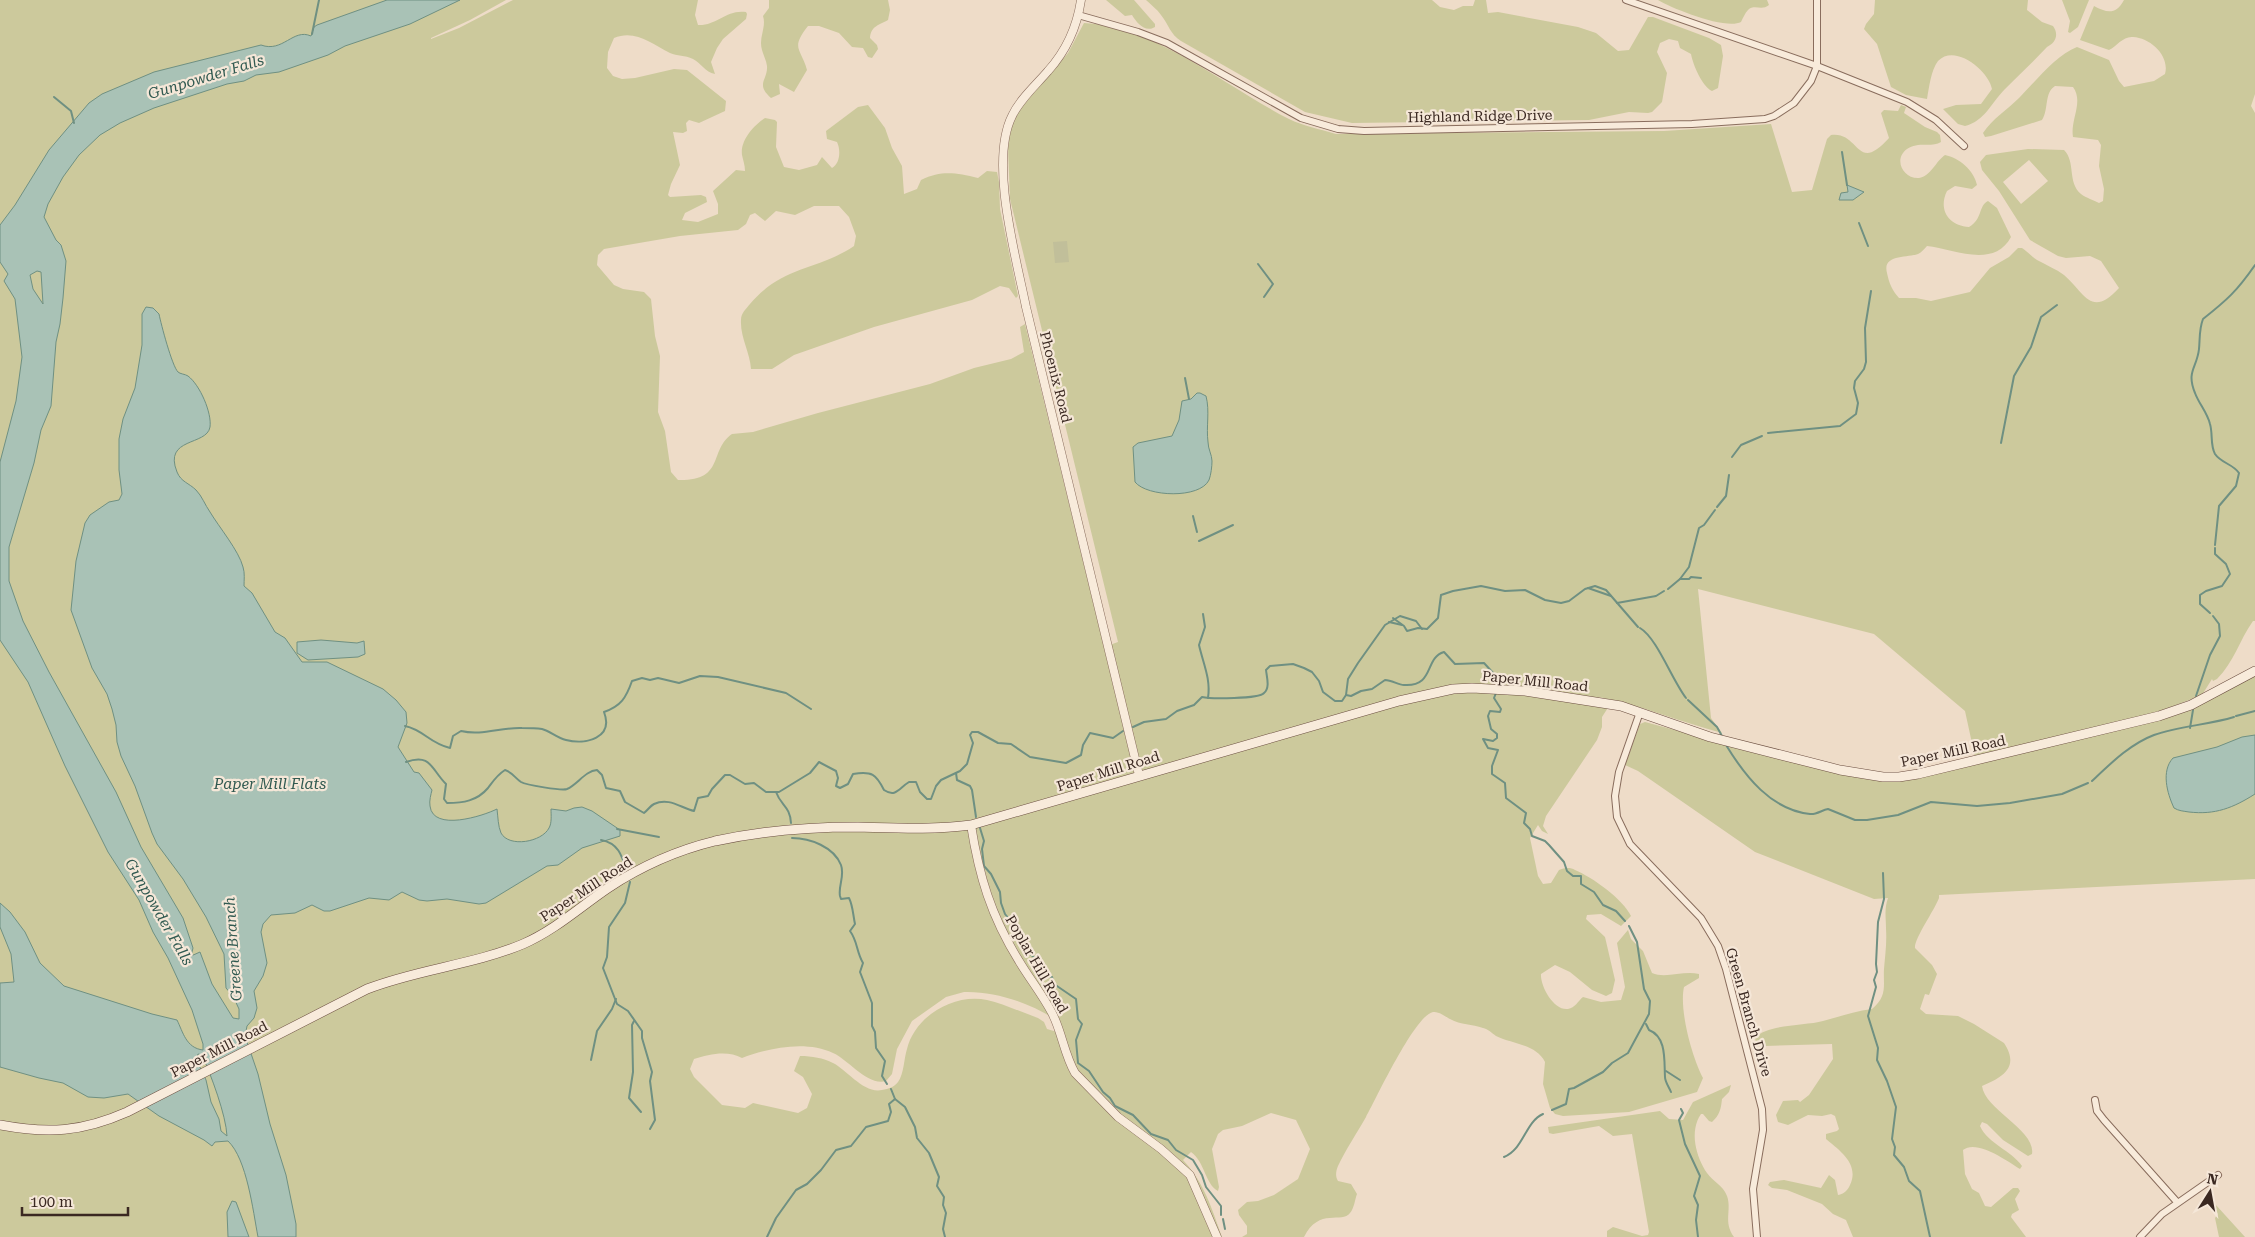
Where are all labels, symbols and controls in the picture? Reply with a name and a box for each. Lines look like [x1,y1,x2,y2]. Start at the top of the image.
water label: Gunpowder Falls [146,51,266,103]
street label: Highland Ridge Drive [1407,107,1553,125]
street label: Phoenix Road [1037,330,1075,424]
street label: Paper Mill Road [1481,667,1589,695]
street label: Paper Mill Road [1899,732,2007,770]
street label: Paper Mill Road [1055,748,1161,794]
water label: Paper Mill Flats [213,775,326,793]
street label: Paper Mill Road [537,853,635,925]
water label: Gunpowder Falls [121,855,197,969]
water label: Greene Branch [220,896,246,1002]
street label: Poplar Hill Road [1002,912,1072,1016]
street label: Green Branch Drive [1723,946,1775,1079]
street label: Paper Mill Road [168,1018,270,1080]
north arrow [2185,1167,2235,1217]
text: N [2206,1170,2220,1188]
scale bar [22,1184,129,1216]
text: 100 m [30,1193,73,1211]

